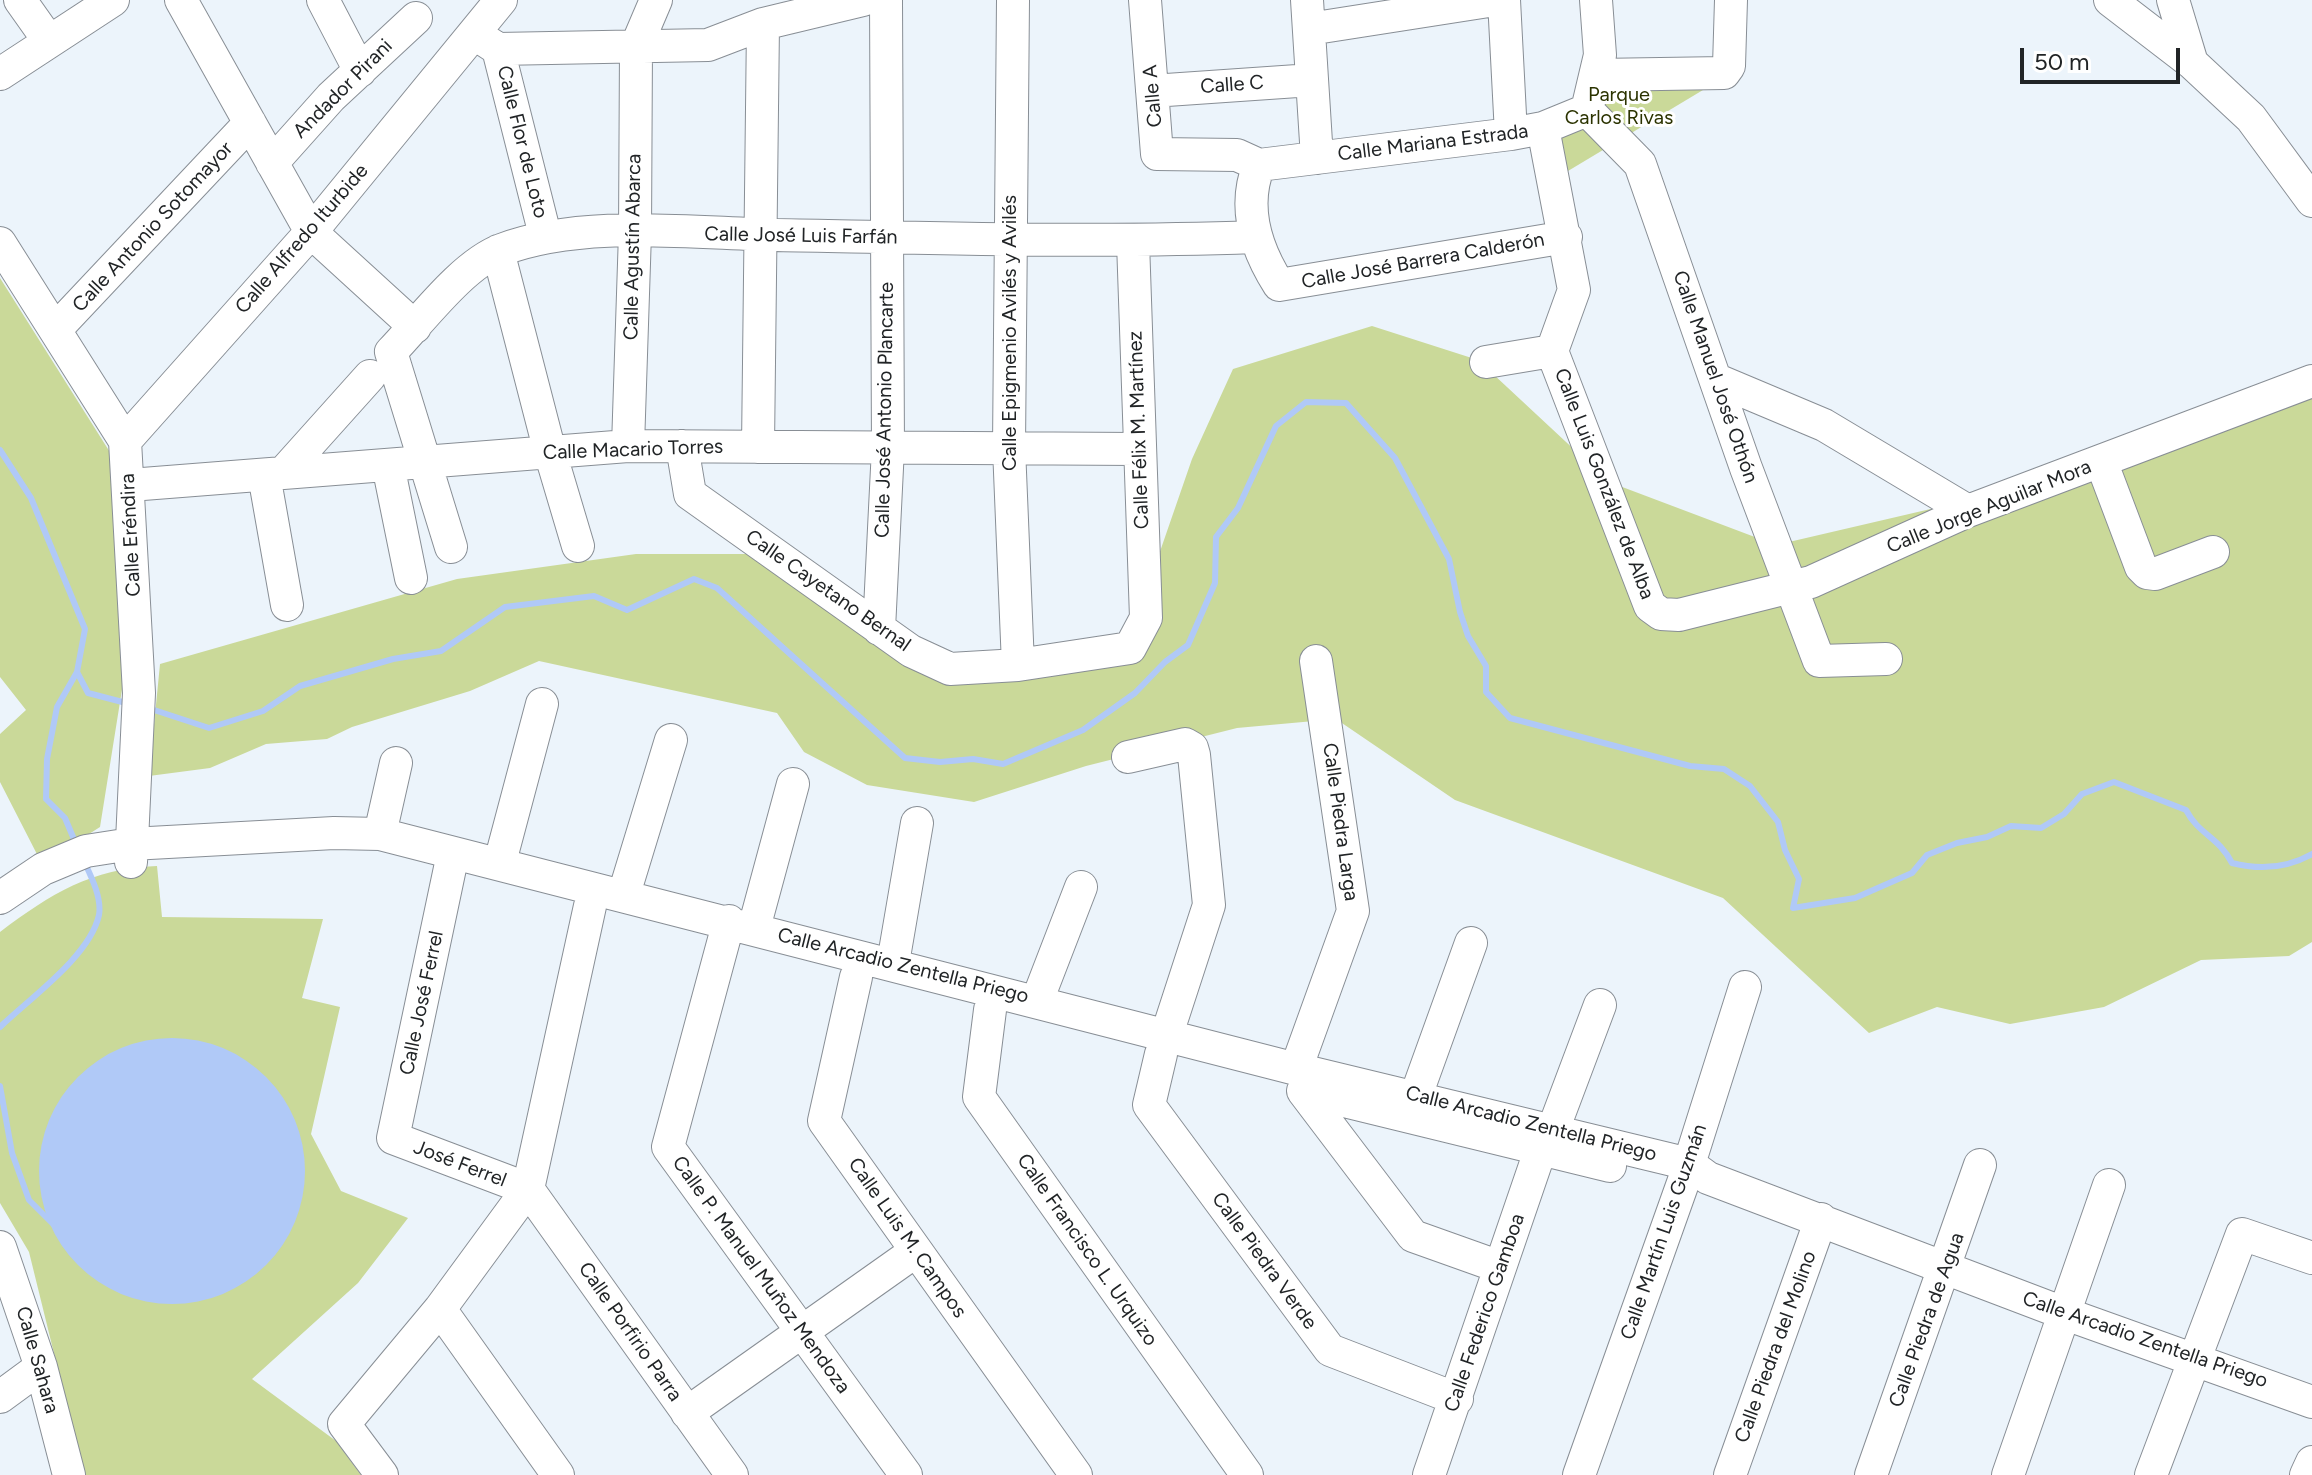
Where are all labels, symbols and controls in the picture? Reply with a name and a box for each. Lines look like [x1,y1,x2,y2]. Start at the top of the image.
scale bar [2024,32,2184,82]
street label: Andador Pirani [288,34,398,144]
text: 50 m [2034,47,2090,76]
street label: Calle Flor de Loto [491,63,553,221]
street label: Calle A [1138,64,1168,128]
street label: Calle C [1199,71,1265,99]
park label: Parque Carlos Rivas [1565,83,1673,130]
street label: Calle Mariana Estrada [1336,119,1530,167]
street label: Calle Antonio Sotomayor [68,137,238,317]
street label: Calle Agustín Abarca [619,154,647,340]
street label: Calle Alfredo Iturbide [230,159,374,319]
street label: Calle Epigmenio Avilés y Avilés [998,195,1022,471]
street label: Calle José Luis Farfán [704,222,898,250]
street label: Calle José Barrera Calderón [1300,228,1546,294]
street label: Calle Manuel José Othón [1667,268,1763,486]
street label: Calle José Antonio Plancarte [871,282,899,538]
street label: Calle Félix M. Martínez [1124,330,1154,530]
street label: Calle Luis González de Alba [1549,365,1659,603]
street label: Calle Macario Torres [542,435,724,465]
street label: Calle Jorge Aguilar Mora [1883,455,2095,559]
street label: Calle Eréndira [116,473,146,597]
street label: Calle Cayetano Bernal [741,525,915,657]
street label: Calle Piedra Larga [1317,741,1363,903]
street label: Calle Arcadio Zentella Priego [775,923,1031,1009]
street label: Calle José Ferrel [395,929,449,1077]
street label: Calle Arcadio Zentella Priego [1403,1081,1659,1167]
street label: Calle Martín Luis Guzmán [1616,1121,1712,1343]
street label: José Ferrel [410,1135,510,1193]
street label: Calle Francisco L. Urquizo [1011,1149,1163,1351]
street label: Calle P. Manuel Muñoz Mendoza [667,1152,855,1398]
street label: Calle Luis M. Campos [843,1153,971,1323]
street label: Calle Piedra Verde [1206,1188,1322,1334]
street label: Calle Federico Gamboa [1440,1211,1530,1415]
street label: Calle Piedra de Agua [1884,1229,1970,1411]
street label: Calle Piedra del Molino [1730,1248,1822,1446]
street label: Calle Porfirio Parra [573,1258,687,1406]
street label: Calle Arcadio Zentella Priego [2019,1287,2271,1393]
street label: Calle Sahara [10,1304,64,1416]

